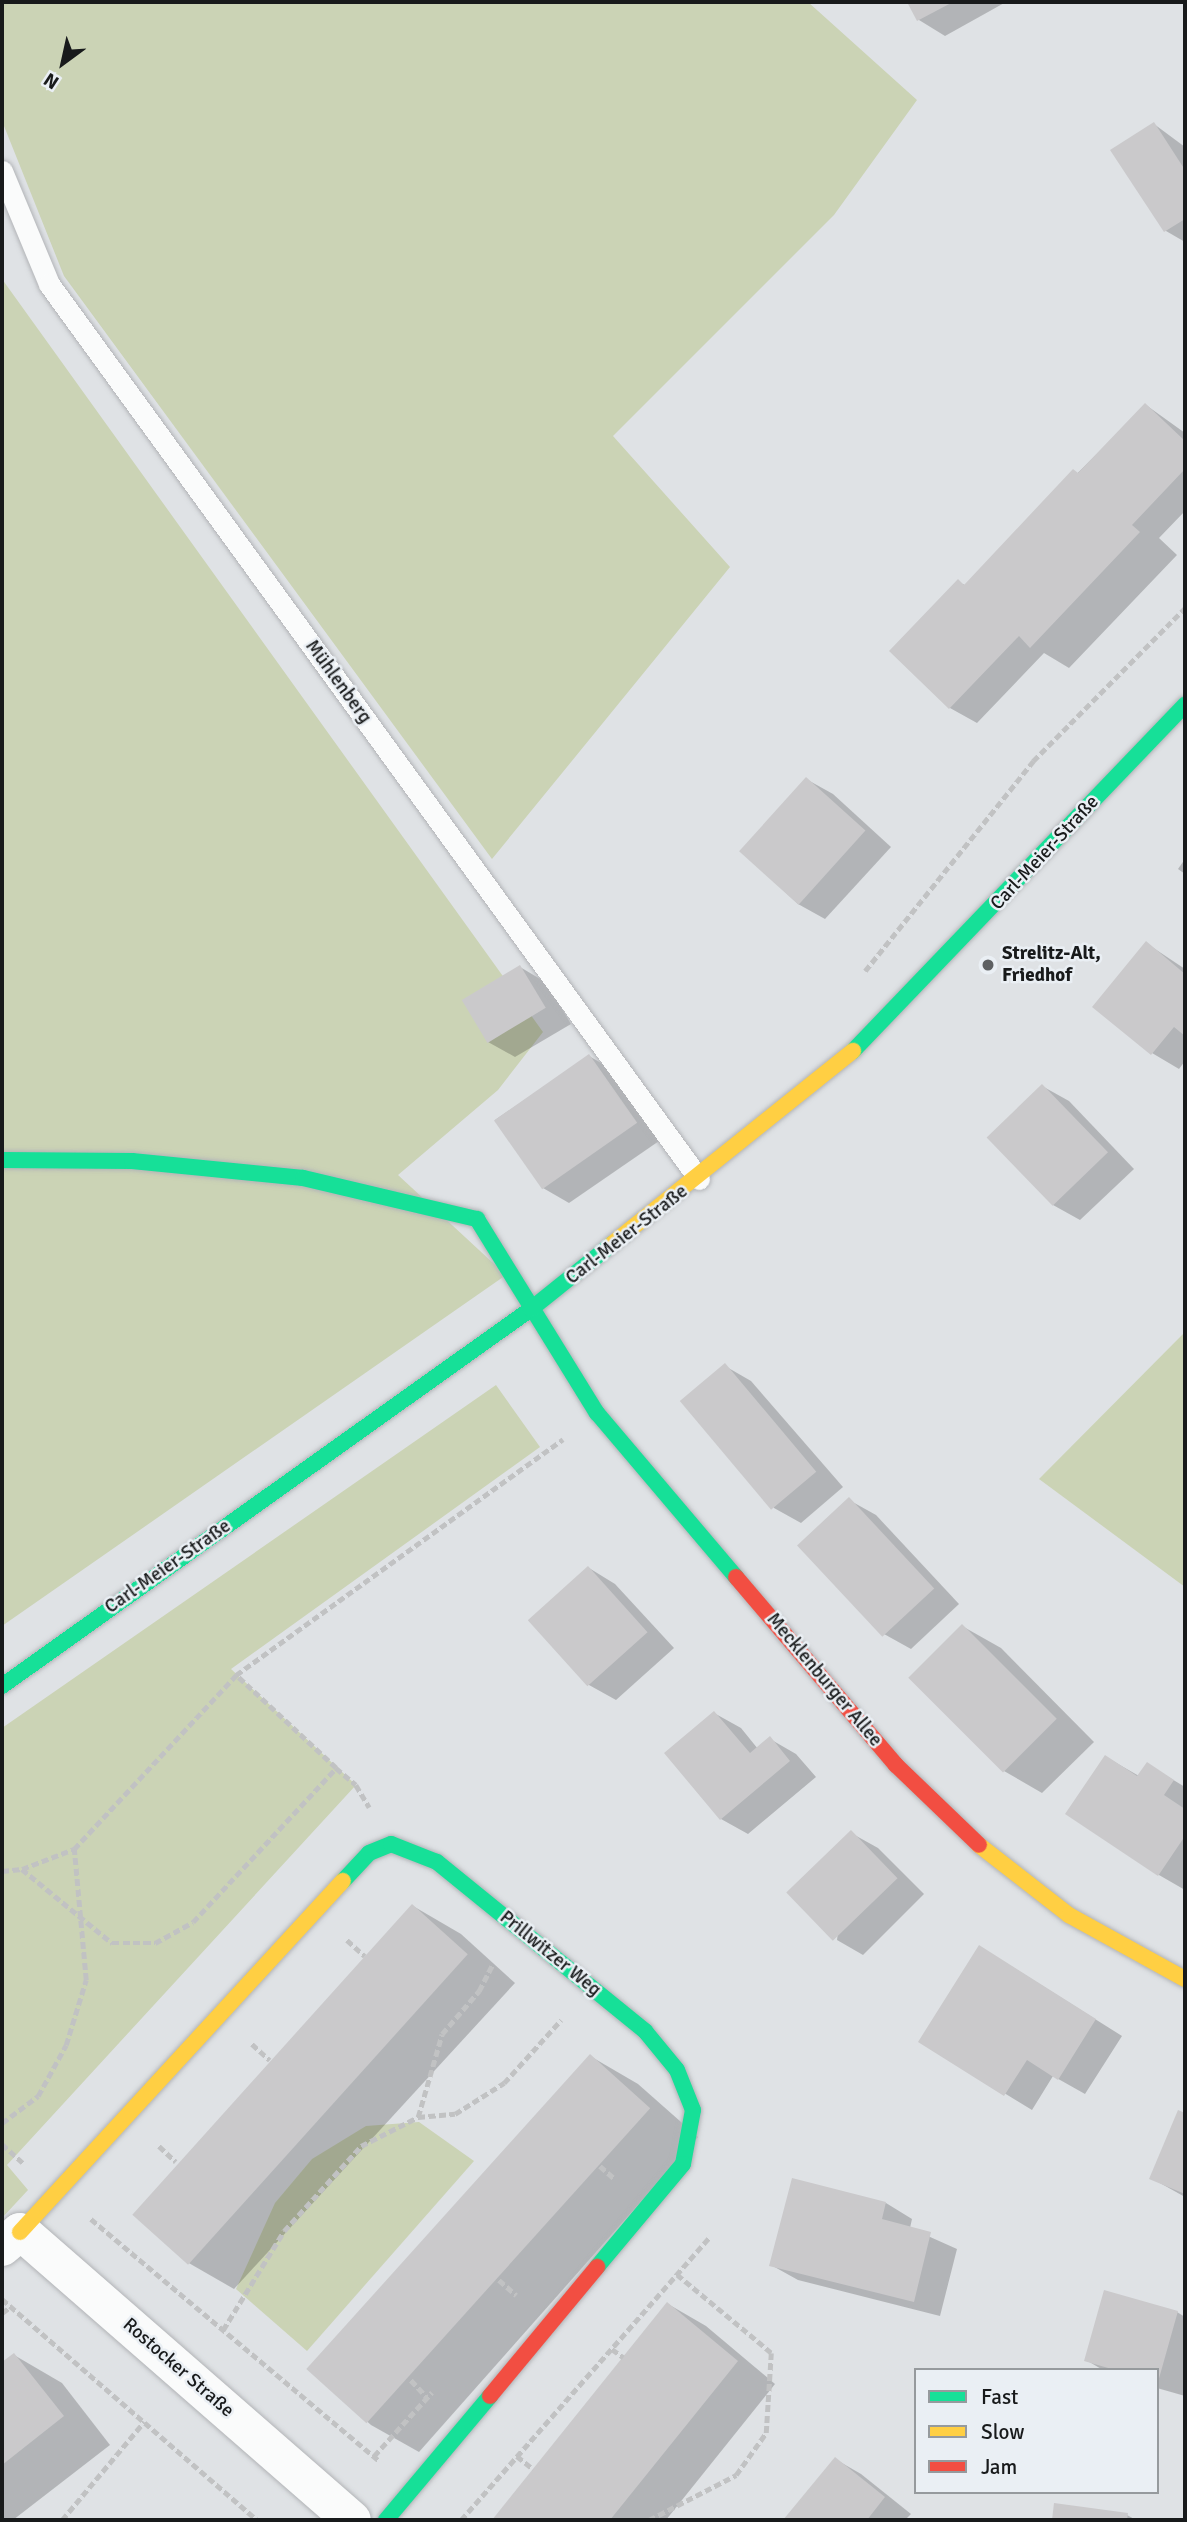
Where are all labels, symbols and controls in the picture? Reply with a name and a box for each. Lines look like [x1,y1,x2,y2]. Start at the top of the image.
north arrow [28,28,98,98]
text: N [39,67,64,94]
street label: Mühlenberg [300,636,376,728]
street label: Carl-Meier-Straße [986,791,1104,915]
place label: Strelitz-Alt, Friedhof [1002,943,1101,987]
marker: Strelitz-Alt, Friedhof [980,957,996,973]
street label: Carl-Meier-Straße [562,1180,692,1290]
street label: Carl-Meier-Straße [101,1515,235,1619]
street label: Mecklenburger Allee [761,1609,887,1751]
street label: Prillwitzer Weg [495,1906,605,2002]
street label: Rostocker Straße [118,2314,238,2422]
legend [914,2368,1159,2494]
text: Fast [981,2384,1018,2410]
text: Slow [981,2419,1025,2445]
text: Jam [981,2454,1017,2480]

